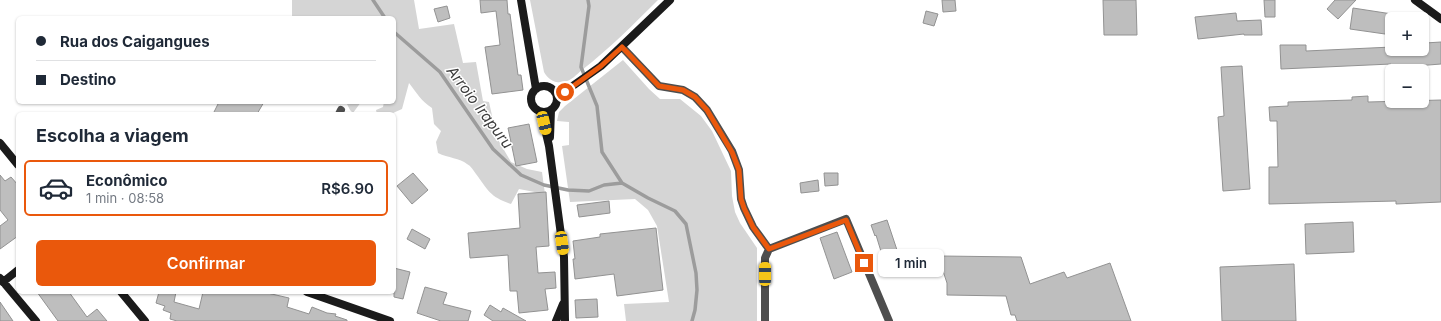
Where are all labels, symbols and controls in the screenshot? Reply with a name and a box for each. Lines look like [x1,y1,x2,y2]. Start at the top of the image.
map controls [1385,12,1429,108]
button: + [1385,12,1429,56]
text: Rua dos Caigangues [60,32,210,51]
water label: Arroio Irapuru [442,61,517,152]
button: − [1385,64,1429,108]
text: Destino [60,70,116,89]
route start [556,83,574,101]
car [535,110,553,136]
text: Escolha a viagem [36,125,189,146]
icon: car [38,170,74,206]
text: Econômico [86,171,167,190]
text: R$6.90 [321,179,374,198]
text: 1 min · 08:58 [86,190,164,206]
car [554,230,570,256]
button: Confirmar [36,240,376,286]
callout: 1 min [878,249,944,277]
route end [855,254,873,272]
text: 1 min [895,255,927,271]
car [759,262,771,286]

